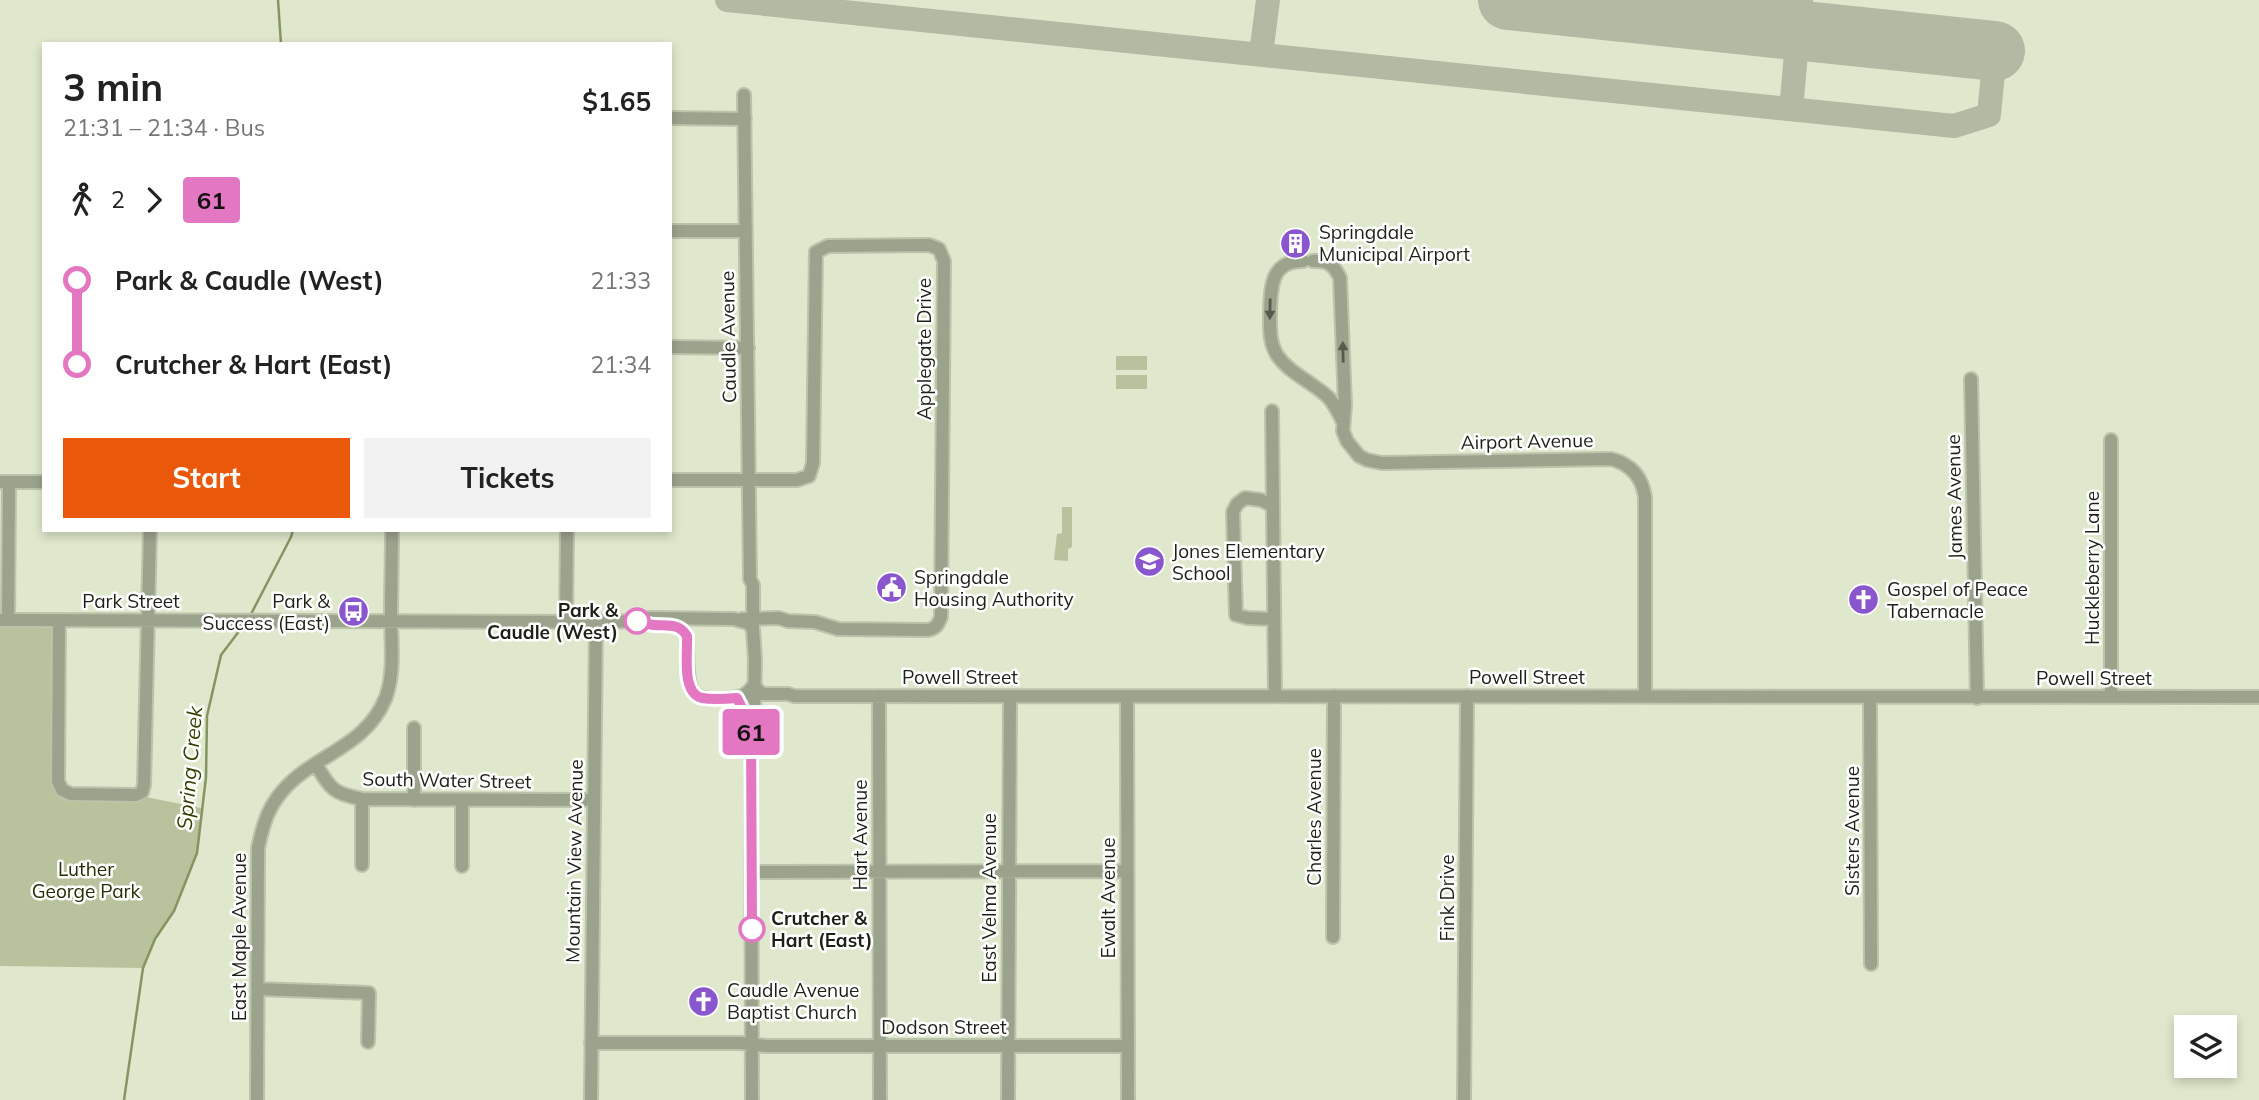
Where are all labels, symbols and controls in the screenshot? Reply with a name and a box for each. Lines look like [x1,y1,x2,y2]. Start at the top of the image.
text: 3 min [63,63,163,111]
text: $1.65 [582,85,651,118]
text: 21:31 – 21:34 · Bus [63,113,265,142]
icon: walk [63,181,101,219]
icon: forward [135,181,173,219]
text: 2 [111,185,125,214]
text: 61 [197,185,226,215]
place label: Springdale Municipal Airport [1319,220,1470,266]
building icon: Springdale Municipal Airport [1279,226,1313,260]
text: Park & Caudle (West) [115,264,384,297]
text: 21:33 [591,266,651,295]
street label: Caudle Avenue [715,271,741,403]
street label: Applegate Drive [912,278,936,420]
one-way arrow [1265,298,1276,320]
one-way arrow [1338,341,1349,363]
text: Crutcher & Hart (East) [115,348,393,381]
text: 21:34 [591,350,651,379]
street label: Airport Avenue [1460,428,1594,454]
street label: James Avenue [1941,434,1967,560]
button: Start [63,438,350,518]
button: Tickets [364,438,651,518]
street label: Huckleberry Lane [2080,491,2104,645]
place label: Jones Elementary School [1172,539,1325,585]
school or university icon: Jones Elementary School [1132,545,1166,579]
place label: Springdale Housing Authority [914,565,1074,611]
public building icon: Springdale Housing Authority [874,571,908,605]
place label: Gospel of Peace Tabernacle [1887,577,2028,623]
church icon: Gospel of Peace Tabernacle [1847,583,1881,617]
street label: Park Street [82,589,180,613]
place label: Park & Success (East) [203,589,331,635]
bus stop icon: Park & Success (East) [336,595,370,629]
place label: Park & Caudle (West) [487,598,619,644]
marker: Park & Caudle (West) [624,608,650,634]
street label: Powell Street [902,665,1018,689]
street label: Powell Street [1469,665,1585,689]
street label: Powell Street [2036,666,2152,690]
water label: Spring Creek [171,704,207,831]
line badge: 61 [720,709,782,755]
text: 61 [737,717,765,747]
street label: Charles Avenue [1302,748,1326,886]
street label: Mountain View Avenue [560,759,588,963]
street label: Sisters Avenue [1840,766,1864,896]
street label: South Water Street [362,767,532,793]
street label: Hart Avenue [848,779,872,891]
street label: East Velma Avenue [977,813,1001,983]
street label: Ewalt Avenue [1096,837,1120,959]
street label: East Maple Avenue [227,853,251,1021]
street label: Fink Drive [1435,855,1459,941]
park label: Luther George Park [32,857,141,903]
place label: Crutcher & Hart (East) [771,906,873,952]
marker: Crutcher & Hart (East) [739,916,765,942]
place label: Caudle Avenue Baptist Church [727,978,859,1024]
church icon: Caudle Avenue Baptist Church [687,984,721,1018]
street label: Dodson Street [881,1015,1007,1039]
map controls [2174,1015,2237,1078]
button: layers [2174,1015,2237,1078]

